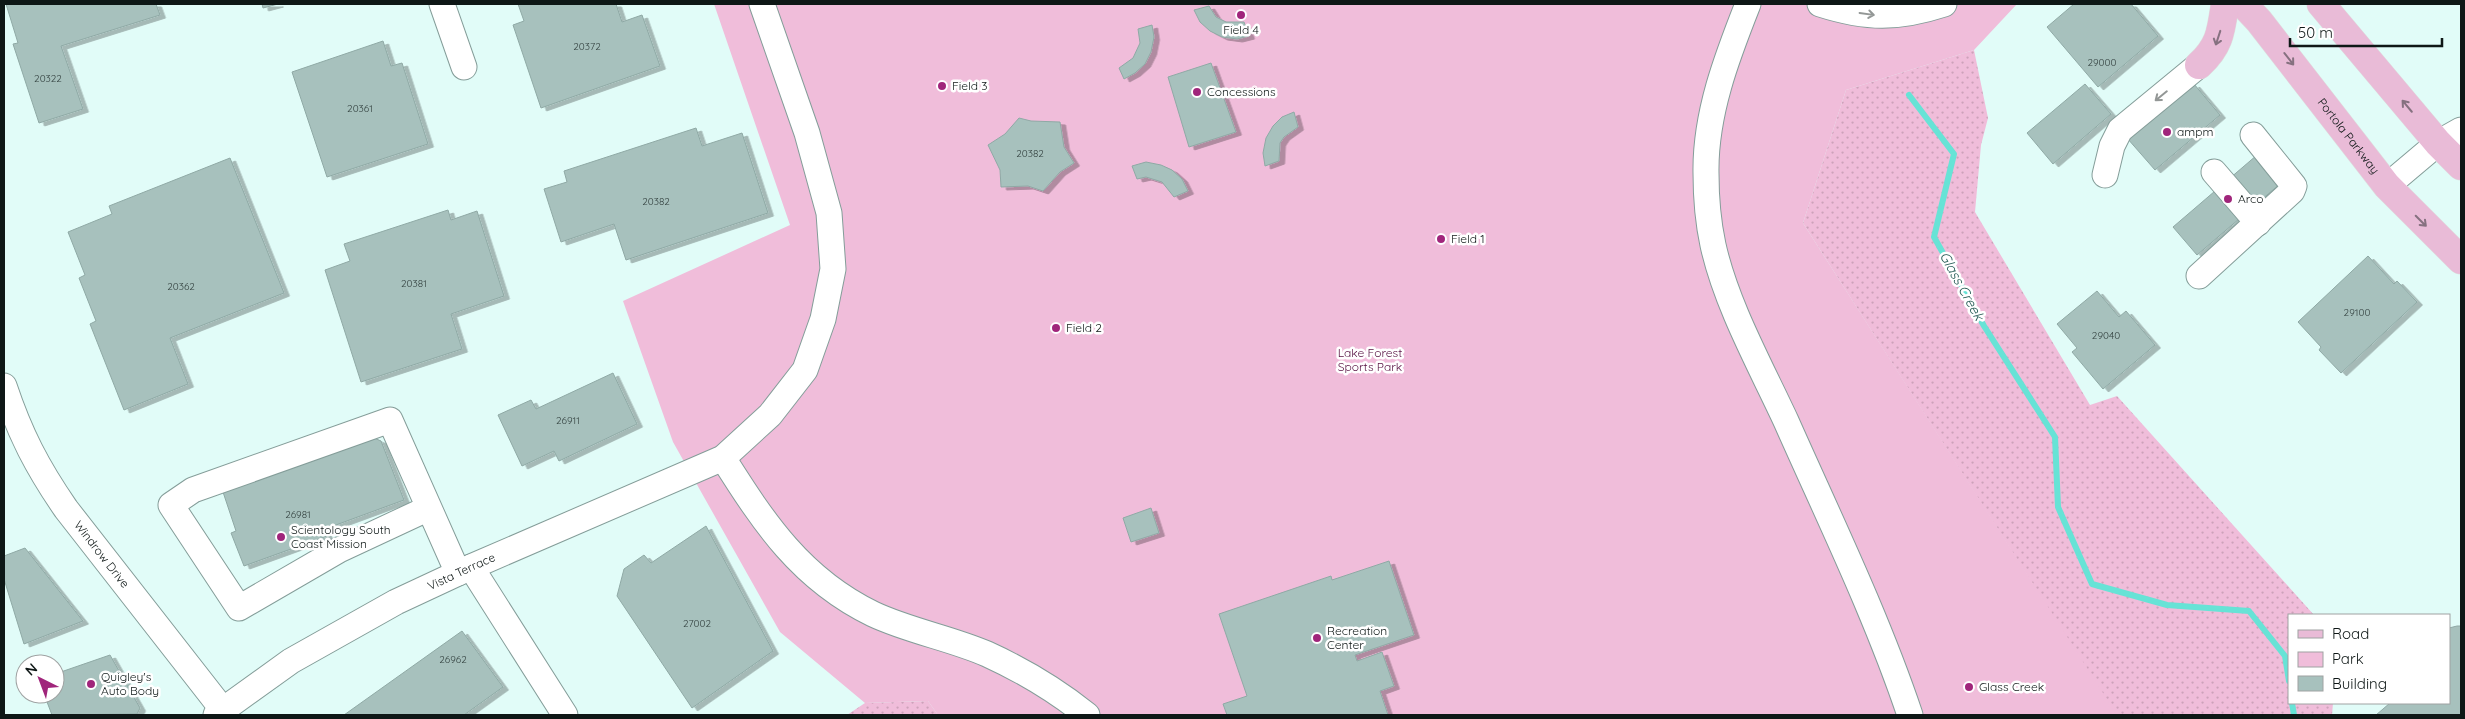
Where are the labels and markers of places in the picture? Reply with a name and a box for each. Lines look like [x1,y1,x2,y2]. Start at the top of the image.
marker: Field 4 [1235,9,1247,21]
place label: Field 4 [1223,22,1259,37]
place label: Field 3 [952,78,988,93]
marker: Field 3 [936,80,948,92]
place label: Concessions [1207,84,1276,99]
marker: Concessions [1191,86,1203,98]
place label: ampm [2177,124,2213,139]
marker: ampm [2161,126,2173,138]
place label: Arco [2238,191,2264,206]
marker: Arco [2222,193,2234,205]
place label: Field 1 [1451,231,1485,246]
marker: Field 1 [1435,233,1447,245]
place label: Field 2 [1066,320,1102,335]
marker: Field 2 [1050,322,1062,334]
place label: Scientology South Coast Mission [291,522,391,551]
marker: Scientology South Coast Mission [275,531,287,543]
place label: Recreation Center [1327,623,1387,652]
marker: Recreation Center [1311,632,1323,644]
place label: Quigley's Auto Body [101,669,159,698]
marker: Quigley's Auto Body [85,678,97,690]
place label: Glass Creek [1979,679,2044,694]
marker: Glass Creek [1963,681,1975,693]

